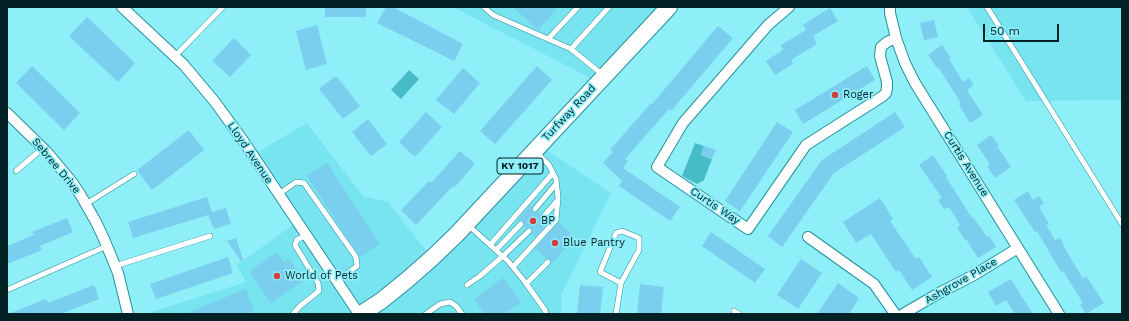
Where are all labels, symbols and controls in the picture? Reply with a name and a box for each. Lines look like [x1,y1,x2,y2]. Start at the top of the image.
scale bar [985,16,1061,42]
text: 50 m [990,24,1020,38]
street label: Turfway Road [539,82,599,144]
place label: Roger [843,88,873,102]
marker: Roger [830,90,840,100]
street label: Lloyd Avenue [225,120,275,186]
street label: Curtis Avenue [941,129,991,199]
street label: Sebree Drive [29,136,83,196]
road number: KY 1017 [497,158,543,174]
street label: Curtis Way [688,185,742,227]
place label: BP [541,214,555,228]
marker: BP [528,216,538,226]
place label: Blue Pantry [563,236,625,250]
marker: Blue Pantry [550,238,560,248]
street label: Ashgrove Place [923,255,999,307]
place label: World of Pets [285,269,358,283]
marker: World of Pets [272,271,282,281]

